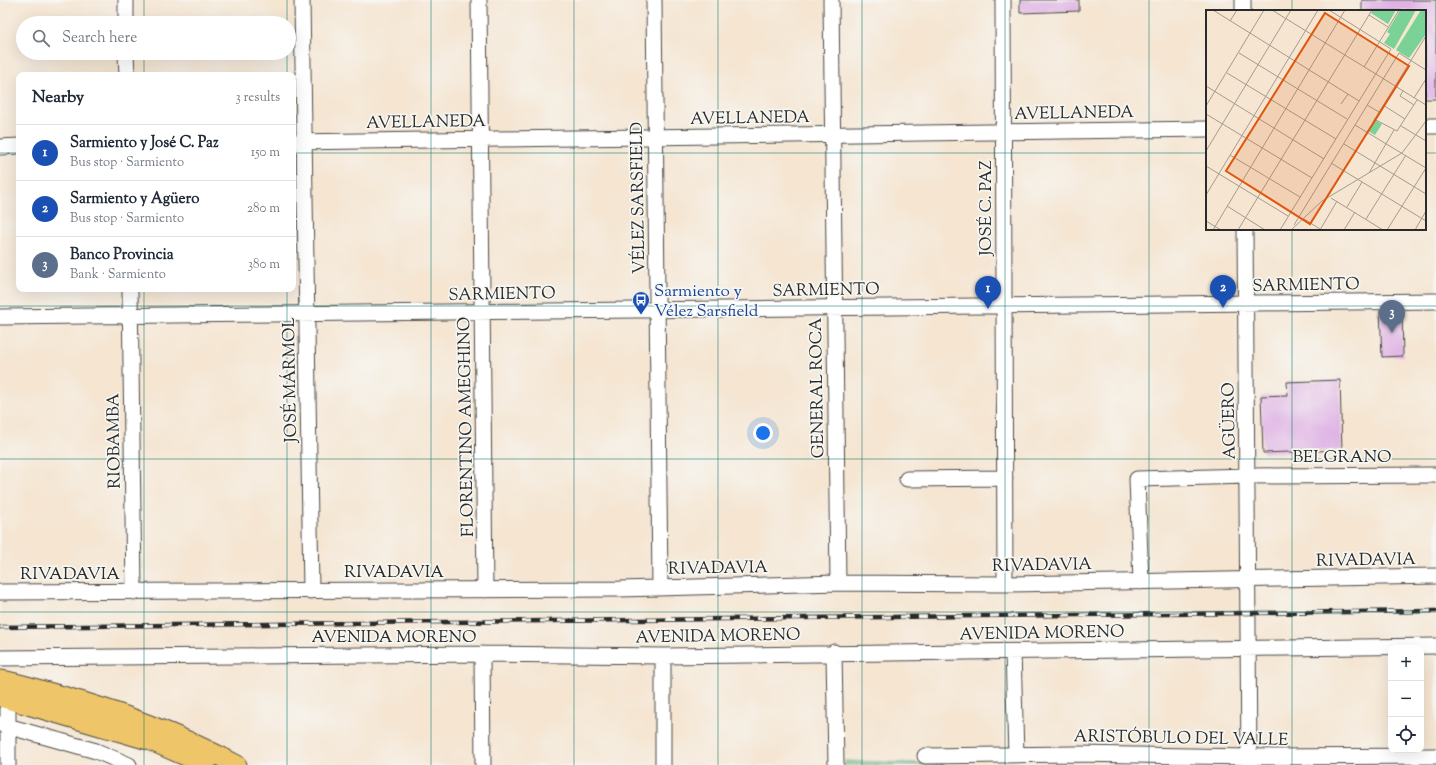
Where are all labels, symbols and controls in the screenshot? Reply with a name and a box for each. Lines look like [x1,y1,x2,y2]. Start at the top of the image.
inset map [1206,10,1426,230]
search box [16,16,296,60]
icon: search [30,27,52,49]
text: Search here [62,28,137,49]
text: Nearby [32,86,84,110]
text: 3 results [235,89,280,107]
street label: AVELLANEDA [1014,101,1134,127]
street label: AVELLANEDA [690,106,810,132]
street label: AVELLANEDA [366,110,486,136]
street label: VÉLEZ SARSFIELD [626,122,652,274]
text: Sarmiento y José C. Paz [70,133,219,154]
text: 1 [43,144,47,162]
text: 150 m [251,144,280,162]
text: Bus stop · Sarmiento [70,154,184,172]
street label: JOSÉ C. PAZ [975,160,999,257]
text: Sarmiento y Agüero [70,189,199,210]
text: 2 [42,200,48,218]
text: 280 m [247,200,280,218]
text: Bus stop · Sarmiento [70,210,184,228]
text: Banco Provincia [70,245,174,266]
text: 3 [42,256,48,274]
text: 380 m [248,256,280,274]
text: Bank · Sarmiento [70,266,166,284]
street label: SARMIENTO [1252,273,1360,299]
pin: 2 [1210,275,1236,308]
pin: 1 [975,276,1001,309]
street label: SARMIENTO [772,278,880,304]
place label: Sarmiento y Vélez Sarsfield [654,280,759,324]
street label: SARMIENTO [448,282,556,308]
bus stop icon: Sarmiento y Vélez Sarsfield [631,290,651,315]
pin: 3 [1379,300,1405,333]
street label: JOSÉ MÁRMOL [278,317,304,444]
street label: FLORENTINO AMEGHINO [453,317,481,537]
street label: GENERAL ROCA [805,317,831,459]
street label: AGÜERO [1217,382,1243,460]
street label: RIOBAMBA [102,393,128,489]
your location [753,423,773,443]
street label: BELGRANO [1292,446,1392,470]
street label: RIVADAVIA [1316,548,1416,574]
street label: RIVADAVIA [992,553,1092,579]
street label: RIVADAVIA [668,556,768,582]
street label: RIVADAVIA [344,561,444,585]
street label: RIVADAVIA [20,563,120,587]
street label: AVENIDA MORENO [959,621,1125,647]
street label: AVENIDA MORENO [635,624,801,650]
street label: AVENIDA MORENO [311,626,477,650]
map controls [1388,645,1424,753]
button: + [1388,645,1424,681]
button: − [1388,681,1424,717]
button: locate [1388,717,1424,753]
street label: ARISTÓBULO DEL VALLE [1073,725,1288,753]

